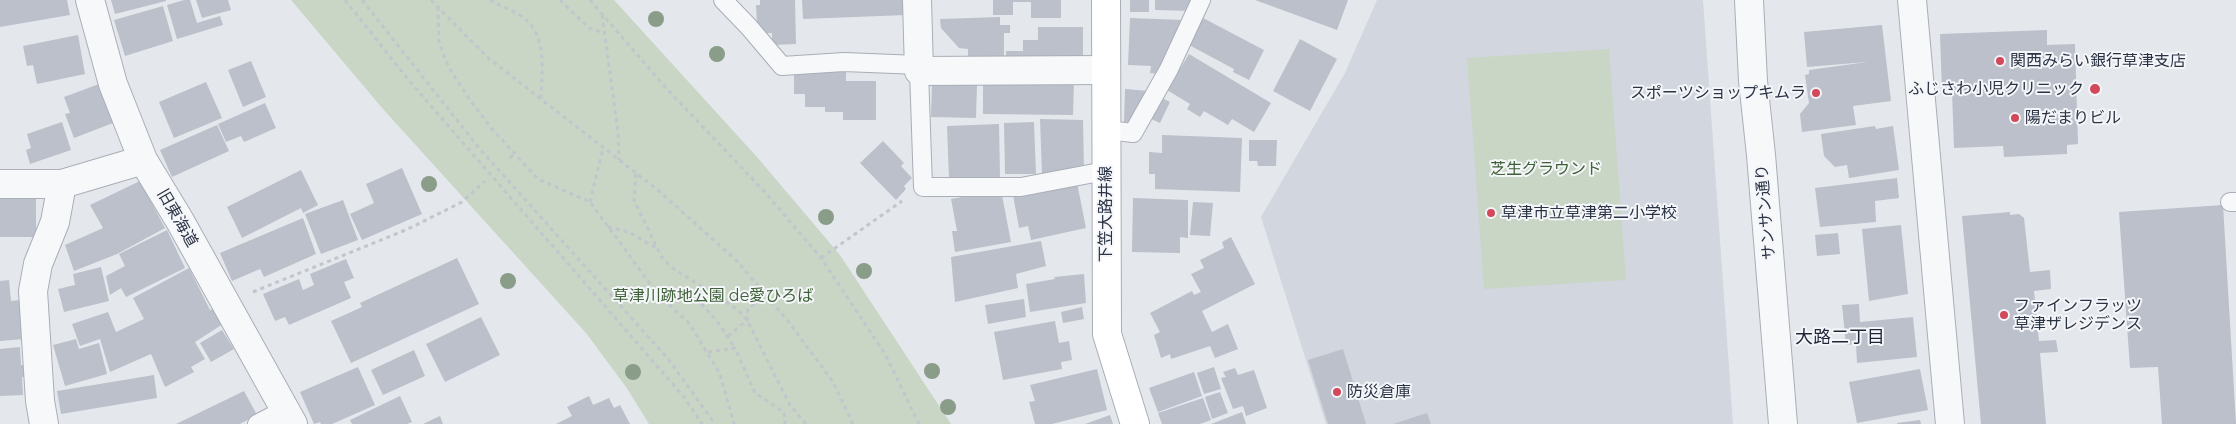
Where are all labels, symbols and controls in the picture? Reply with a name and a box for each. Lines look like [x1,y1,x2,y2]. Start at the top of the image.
place label: 関西みらい銀行草津支店 [2010,51,2186,71]
marker: 関西みらい銀行草津支店 [1994,55,2006,67]
place label: ふじさわ小児クリニック [1908,79,2084,99]
marker: ふじさわ小児クリニック [2088,82,2102,96]
place label: スポーツショップキムラ [1630,83,1806,103]
marker: スポーツショップキムラ [1810,87,1822,99]
place label: 陽だまりビル [2025,108,2121,128]
marker: 陽だまりビル [2009,112,2021,124]
park label: 芝生グラウンド [1490,159,1602,179]
street label: サンサン通り [1752,163,1780,261]
street label: 下笠大路井線 [1096,166,1116,262]
street label: 旧東海道 [153,185,201,251]
place label: 草津市立草津第二小学校 [1501,203,1677,223]
marker: 草津市立草津第二小学校 [1485,207,1497,219]
park label: 草津川跡地公園 de愛ひろば [613,286,813,306]
place label: ファインフラッツ 草津ザレジデンス [2014,296,2142,334]
marker: ファインフラッツ 草津ザレジデンス [1998,309,2010,321]
district label: 大路二丁目 [1795,327,1885,349]
place label: 防災倉庫 [1347,382,1411,402]
marker: 防災倉庫 [1331,386,1343,398]

